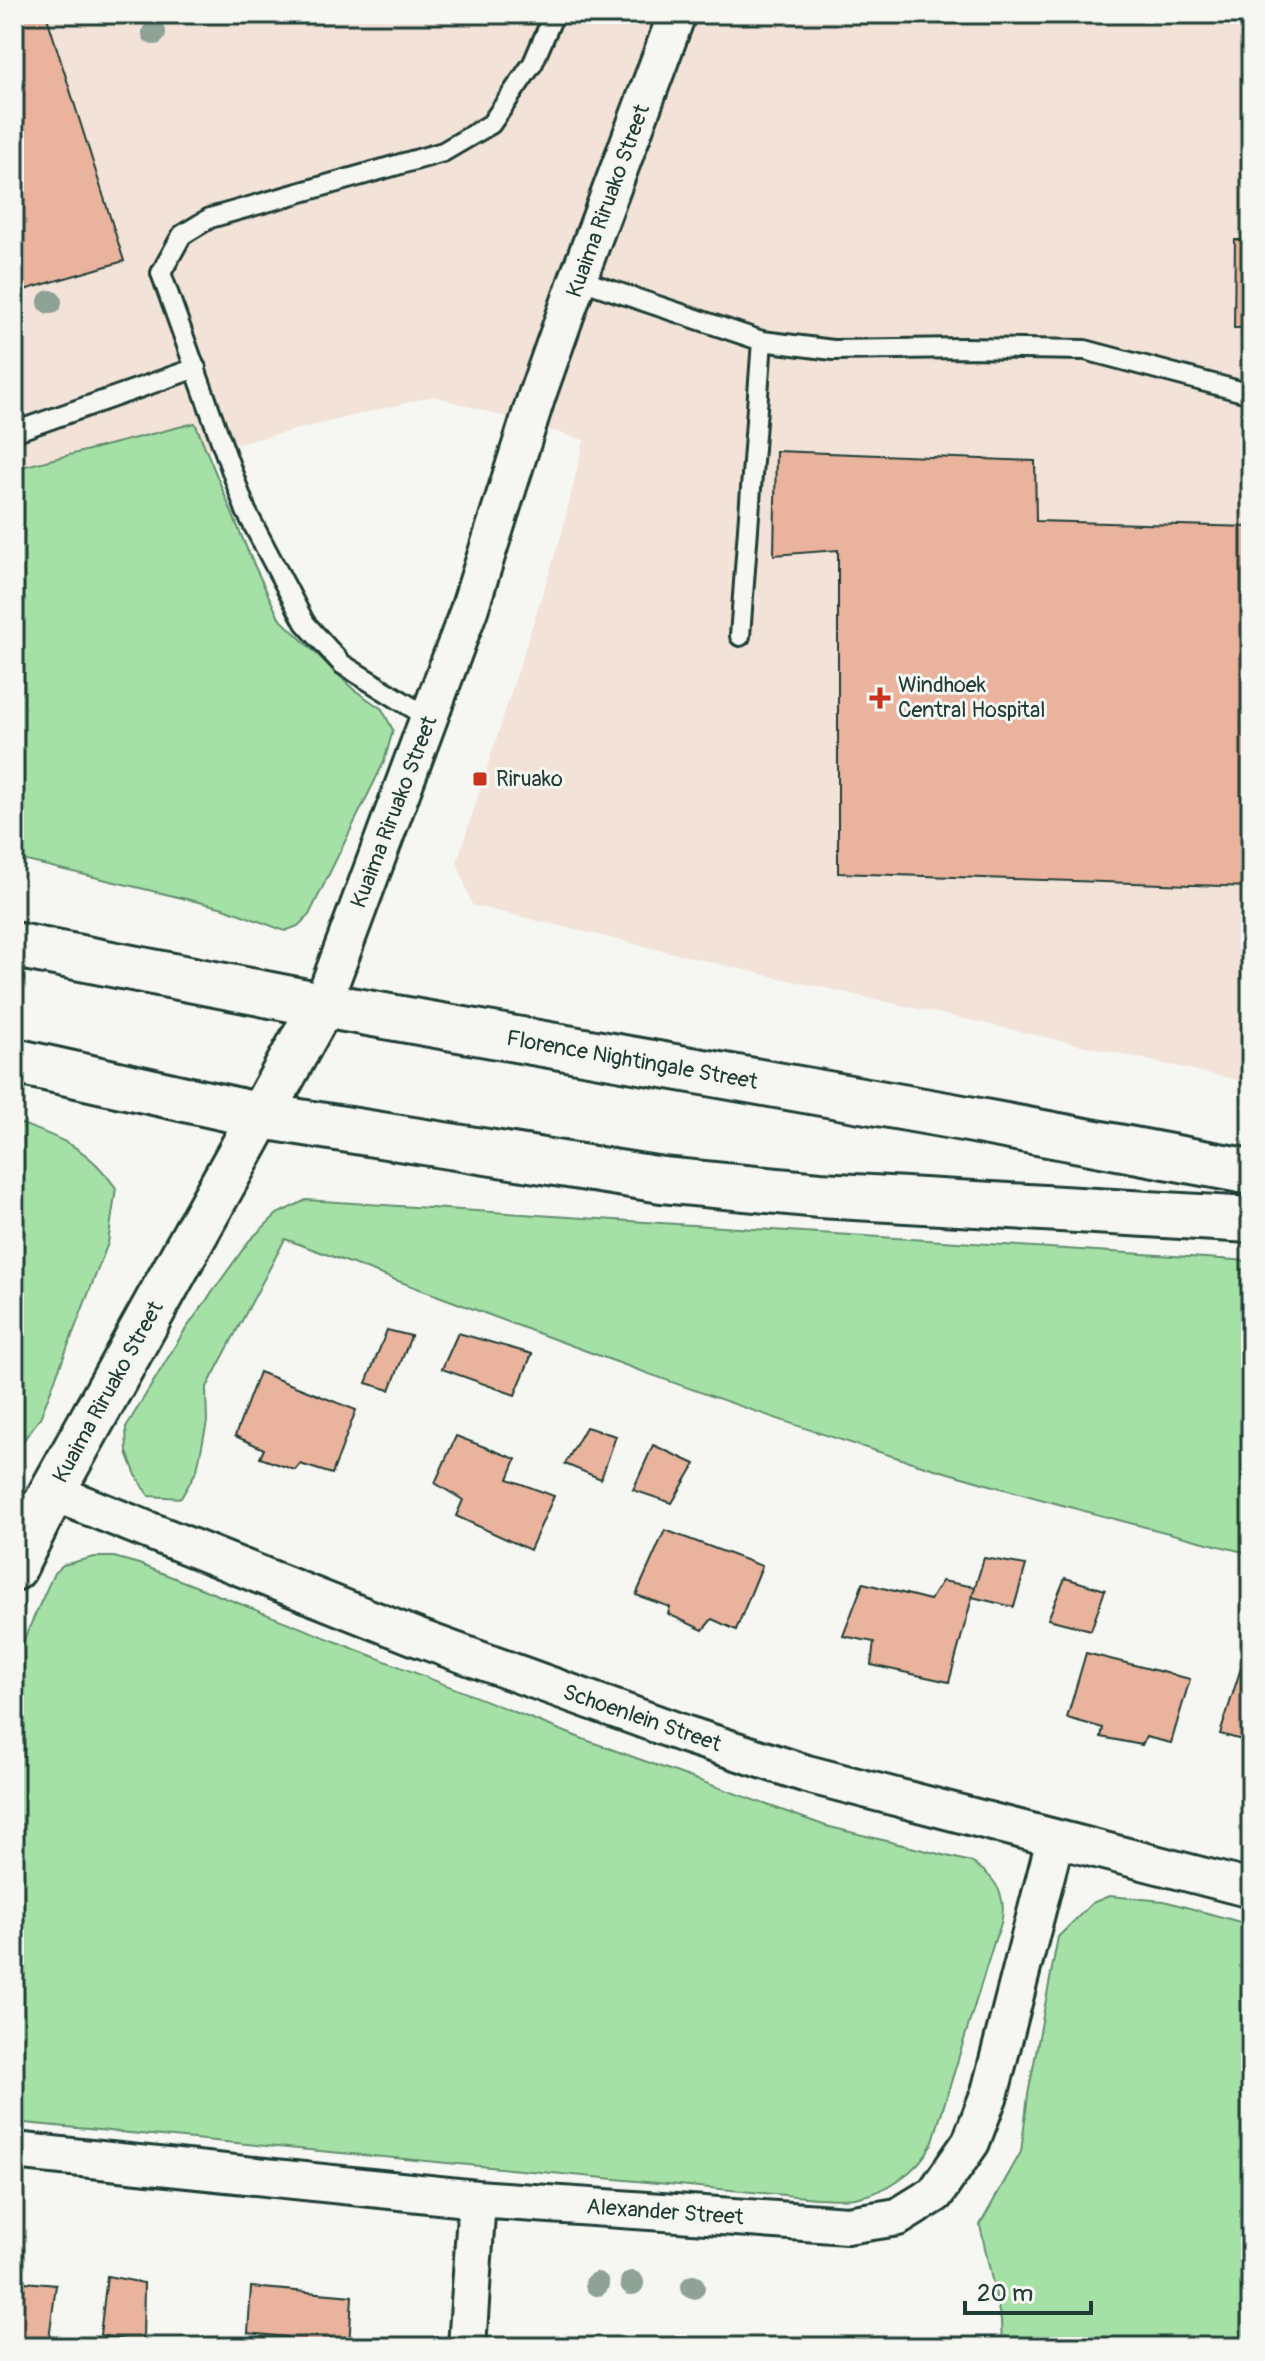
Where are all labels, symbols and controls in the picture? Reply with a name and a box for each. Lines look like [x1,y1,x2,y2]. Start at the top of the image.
street label: Kuaima Riruako Street [560,100,656,302]
place label: Windhoek Central Hospital [898,671,1045,724]
marker: Windhoek Central Hospital [869,687,891,709]
street label: Kuaima Riruako Street [344,712,444,912]
place label: Riruako [496,765,563,793]
marker: Riruako [471,770,489,788]
street label: Florence Nightingale Street [504,1024,760,1096]
street label: Kuaima Riruako Street [46,1296,170,1488]
street label: Schoenlein Street [559,1678,725,1758]
street label: Alexander Street [585,2193,745,2231]
scale bar [965,2265,1091,2315]
text: 20 m [977,2279,1033,2308]

